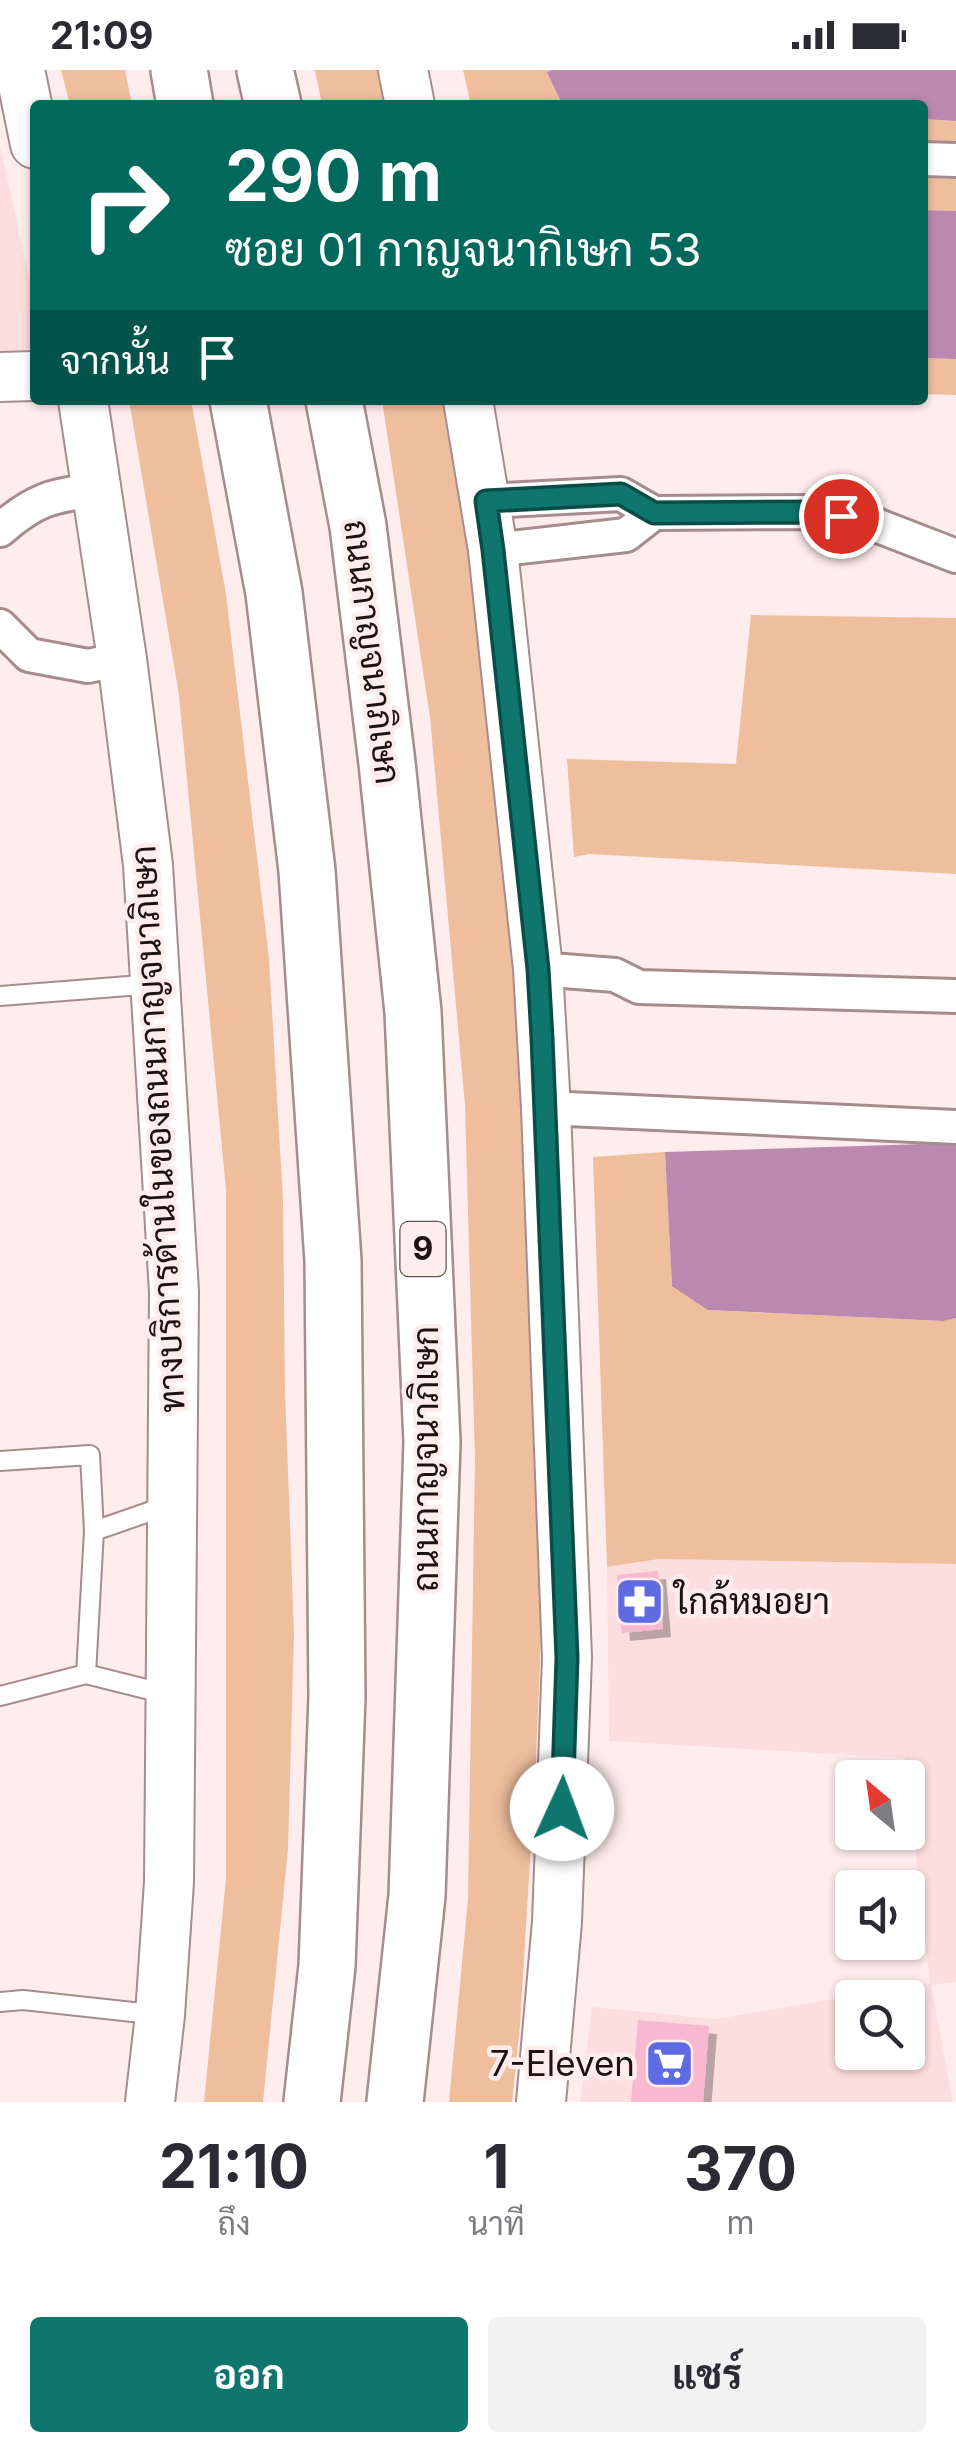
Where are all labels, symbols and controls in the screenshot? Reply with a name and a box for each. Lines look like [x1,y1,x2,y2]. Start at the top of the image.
text: 21:09 [50,12,153,58]
text: 290 m [225,133,442,218]
icon: right [60,140,190,270]
text: ซอย 01 กาญจนากิเษก 53 [225,222,702,277]
icon: arrive [190,330,245,385]
text: จากนั้น [60,337,170,383]
pin [799,474,884,559]
icon: arrive [814,489,869,544]
street label: ถนนกาญจนาภิเษก [335,517,410,787]
street label: ทางบริการด้านในของถนนกาญจนาภิเษก [120,844,194,1414]
road number: 9 [400,1222,446,1276]
street label: ถนนกาญจนาภิเษก [404,1326,447,1592]
pharmacy icon: ใกล้หมอยา [614,1576,666,1628]
place label: ใกล้หมอยา [672,1579,830,1622]
position arrow [510,1757,614,1861]
north arrow [835,1760,925,1850]
map controls [835,1760,925,2070]
button: sound [835,1870,925,1960]
button: search [835,1980,925,2070]
supermarket icon: 7-Eleven [644,2038,696,2090]
place label: 7-Eleven [490,2042,635,2084]
text: 21:10 [159,2130,309,2202]
text: 1 [484,2130,509,2202]
text: 370 [684,2132,797,2204]
text: m [726,2203,754,2242]
text: ถึง [217,2204,251,2243]
text: นาที [468,2204,525,2243]
button: ออก [30,2317,468,2432]
button: แชร์ [488,2317,926,2432]

